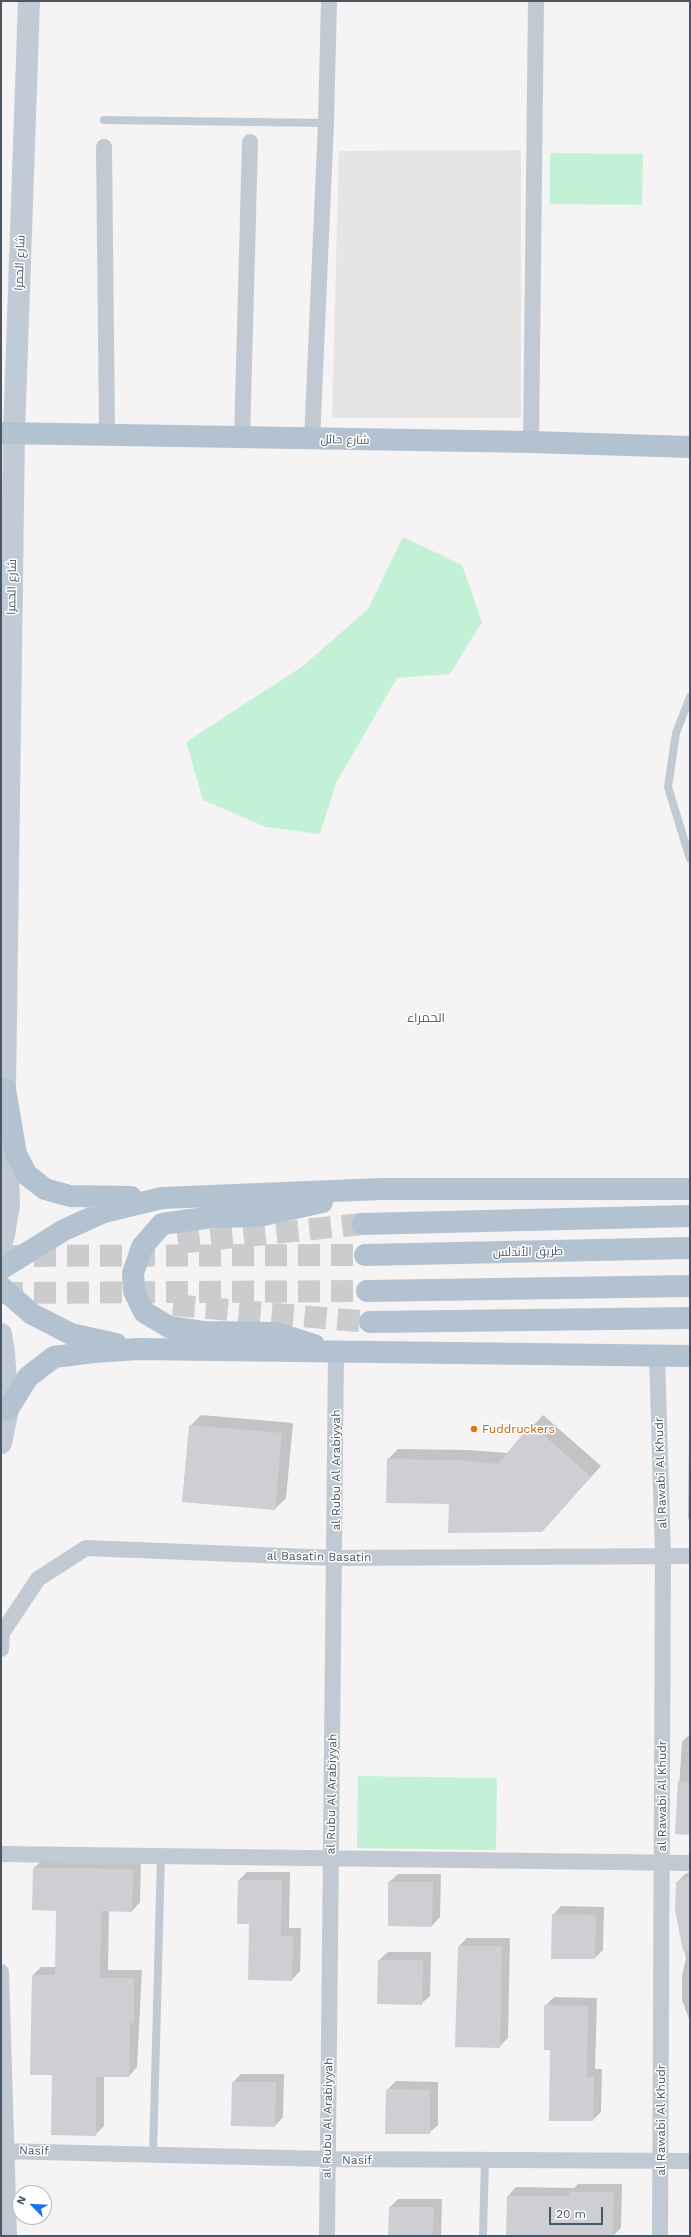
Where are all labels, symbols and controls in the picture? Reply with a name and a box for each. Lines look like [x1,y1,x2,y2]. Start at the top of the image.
street label: شارع الحمرا [12,235,28,291]
street label: شارع حائل [320,432,370,448]
street label: شارع الحمرا [4,559,20,615]
district label: الحمراء [407,1010,445,1026]
street label: طريق الأندلس [493,1244,563,1260]
street label: al Rubu Al Arabiyyah [329,1409,343,1531]
street label: al Rawabi Al Khudr [652,1417,670,1529]
place label: Fuddruckers [482,1422,555,1436]
marker: Fuddruckers [469,1424,479,1434]
street label: al Basatin Basatin [266,1549,372,1565]
street label: al Rubu Al Arabiyyah [324,1733,340,1855]
street label: al Rawabi Al Khudr [655,1740,669,1852]
street label: al Rubu Al Arabiyyah [320,2057,336,2179]
street label: al Rawabi Al Khudr [654,2064,668,2176]
street label: Nasif [19,2143,49,2159]
street label: Nasif [342,2153,372,2167]
north arrow [12,2185,52,2225]
text: N [14,2194,29,2207]
scale bar [551,2199,605,2225]
text: 20 m [556,2207,586,2221]

